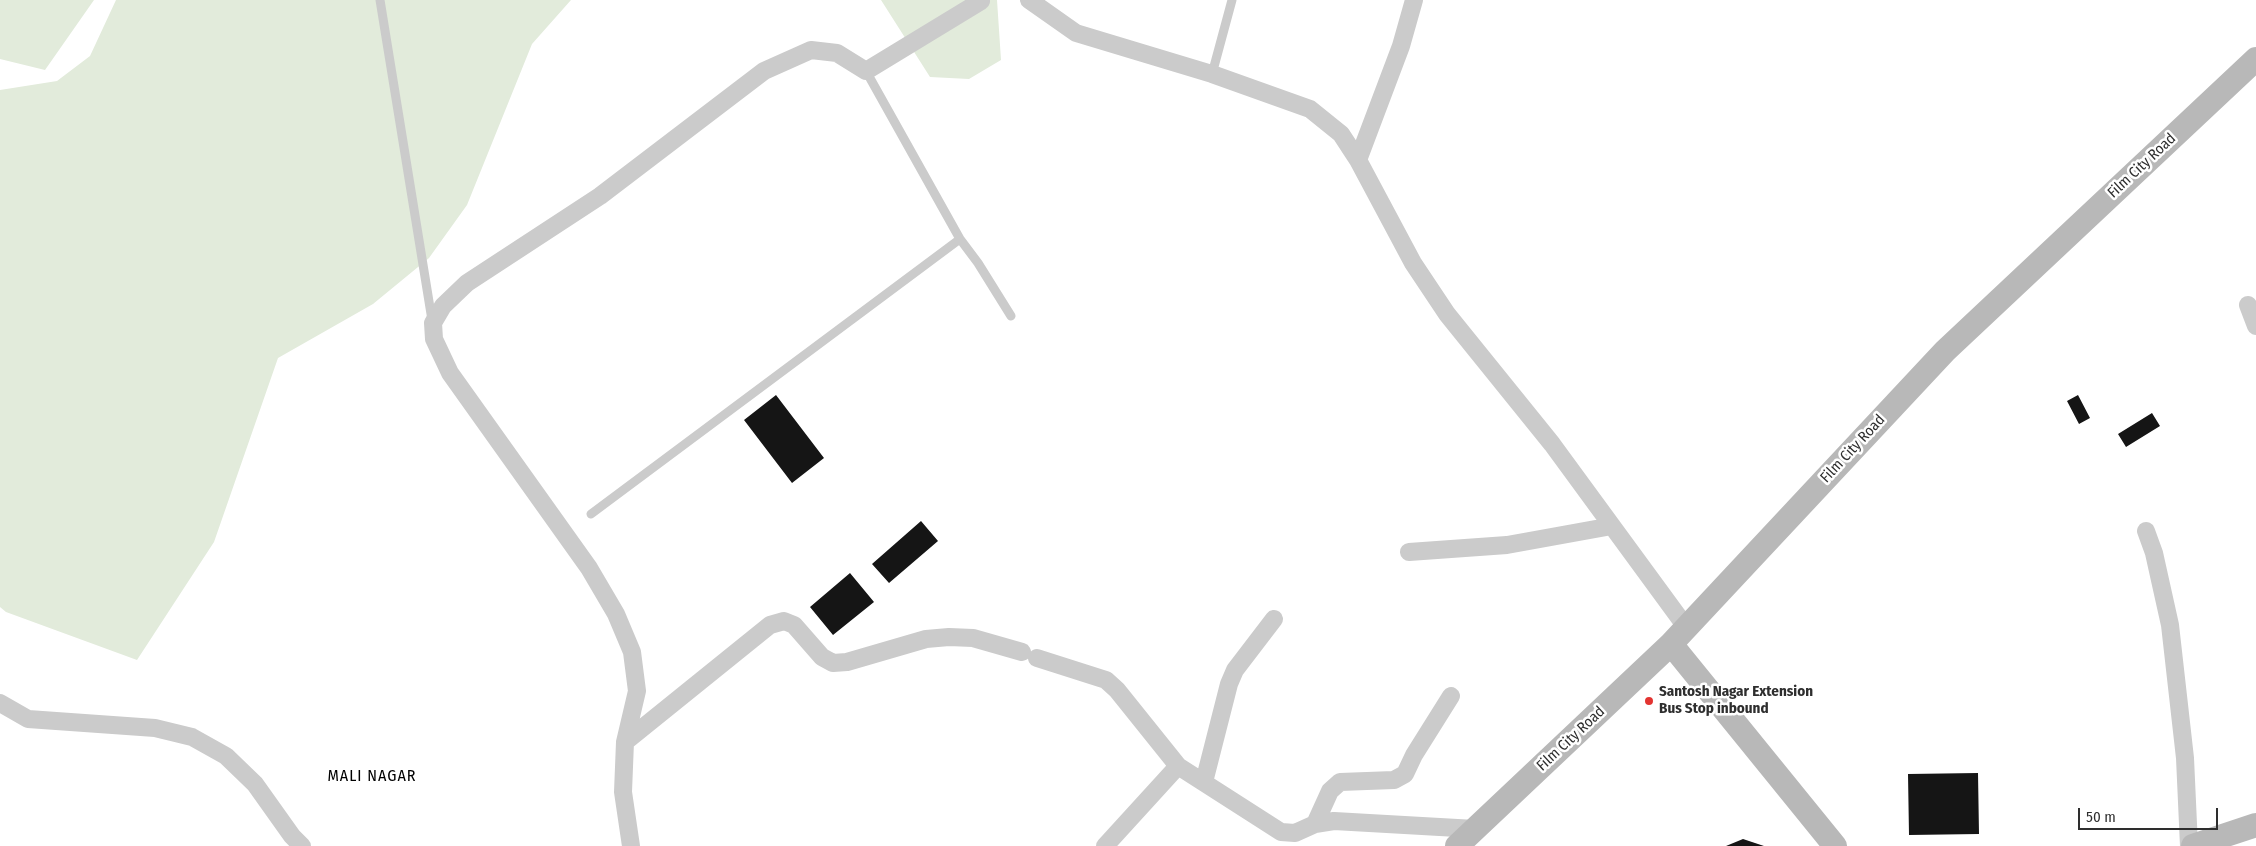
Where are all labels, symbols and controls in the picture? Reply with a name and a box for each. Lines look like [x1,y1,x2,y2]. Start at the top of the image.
street label: Film City Road [2104,130,2180,202]
street label: Film City Road [1817,411,1889,487]
place label: Santosh Nagar Extension Bus Stop inbound [1659,683,1813,718]
marker: Santosh Nagar Extension Bus Stop inbound [1643,695,1655,707]
street label: Film City Road [1533,703,1609,775]
district label: MALI NAGAR [326,767,418,787]
scale bar [2081,798,2221,830]
text: 50 m [2086,808,2116,826]

